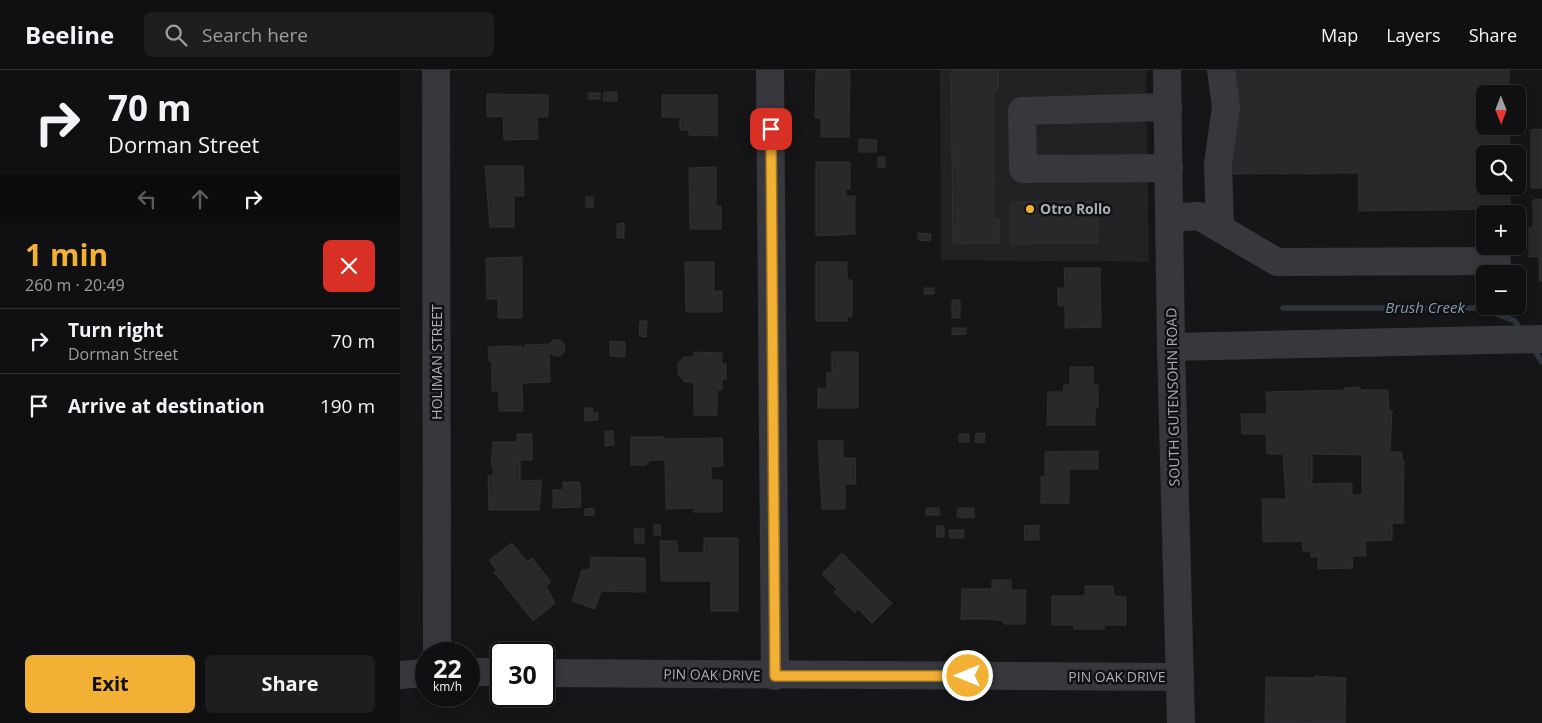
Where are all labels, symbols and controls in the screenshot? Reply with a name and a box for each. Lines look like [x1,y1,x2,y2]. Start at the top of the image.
search box [144,12,494,57]
text: Beeline [25,18,114,51]
icon: search [162,21,190,49]
text: Search here [202,22,308,48]
text: Map [1321,23,1358,47]
text: Layers [1386,23,1441,47]
text: Share [1469,23,1517,47]
text: 70 m [108,84,191,131]
north arrow [1476,85,1526,135]
map controls [1476,85,1526,315]
icon: right [25,90,90,155]
pin [750,108,792,150]
icon: arrive [757,115,785,143]
text: Dorman Street [108,129,259,159]
button: search [1476,145,1526,195]
icon: left [133,185,161,213]
icon: ahead [186,185,214,213]
icon: right [239,185,267,213]
place label: Otro Rollo [1040,199,1111,218]
marker: Otro Rollo [1024,203,1036,215]
button: + [1476,205,1526,255]
text: 1 min [25,234,108,275]
button: close [323,240,375,292]
button: − [1476,265,1526,315]
text: 260 m · 20:49 [25,274,125,296]
water label: Brush Creek [1385,297,1465,317]
street label: HOLIMAN STREET [427,304,446,420]
street label: SOUTH GUTENSOHN ROAD [1161,308,1184,486]
text: Turn right [68,317,163,343]
icon: right [25,327,53,355]
text: 70 m [331,328,375,354]
text: Dorman Street [68,343,178,365]
icon: arrive [25,392,53,420]
text: Arrive at destination [68,393,265,419]
text: 190 m [320,393,375,419]
speed limit sign: 30 [490,642,555,707]
position arrow [941,649,993,701]
text: 22 [433,651,462,685]
button: Exit [25,655,195,713]
button: Share [205,655,375,713]
street label: PIN OAK DRIVE [663,664,761,685]
street label: PIN OAK DRIVE [1068,667,1166,686]
text: km/h [433,678,462,695]

